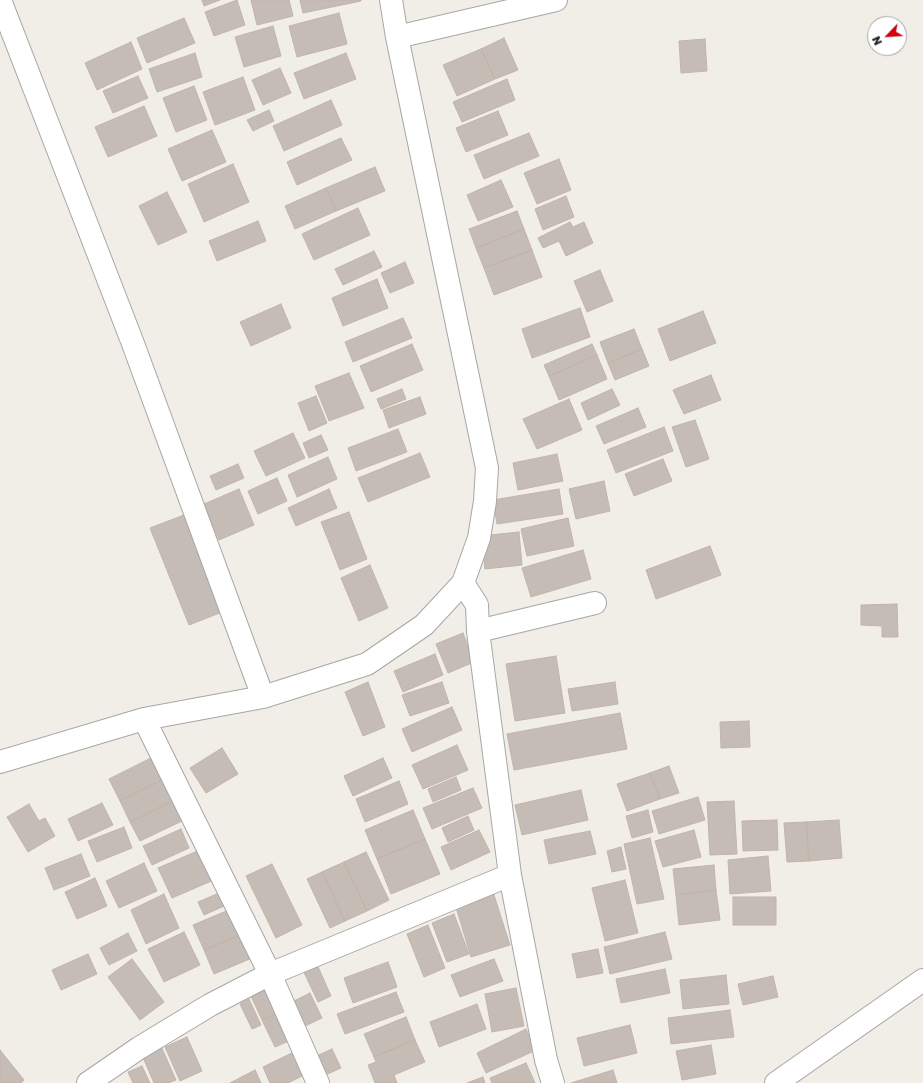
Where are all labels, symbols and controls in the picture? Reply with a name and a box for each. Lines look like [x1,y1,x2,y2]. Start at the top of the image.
north arrow [867,16,907,56]
text: N [869,34,884,47]

